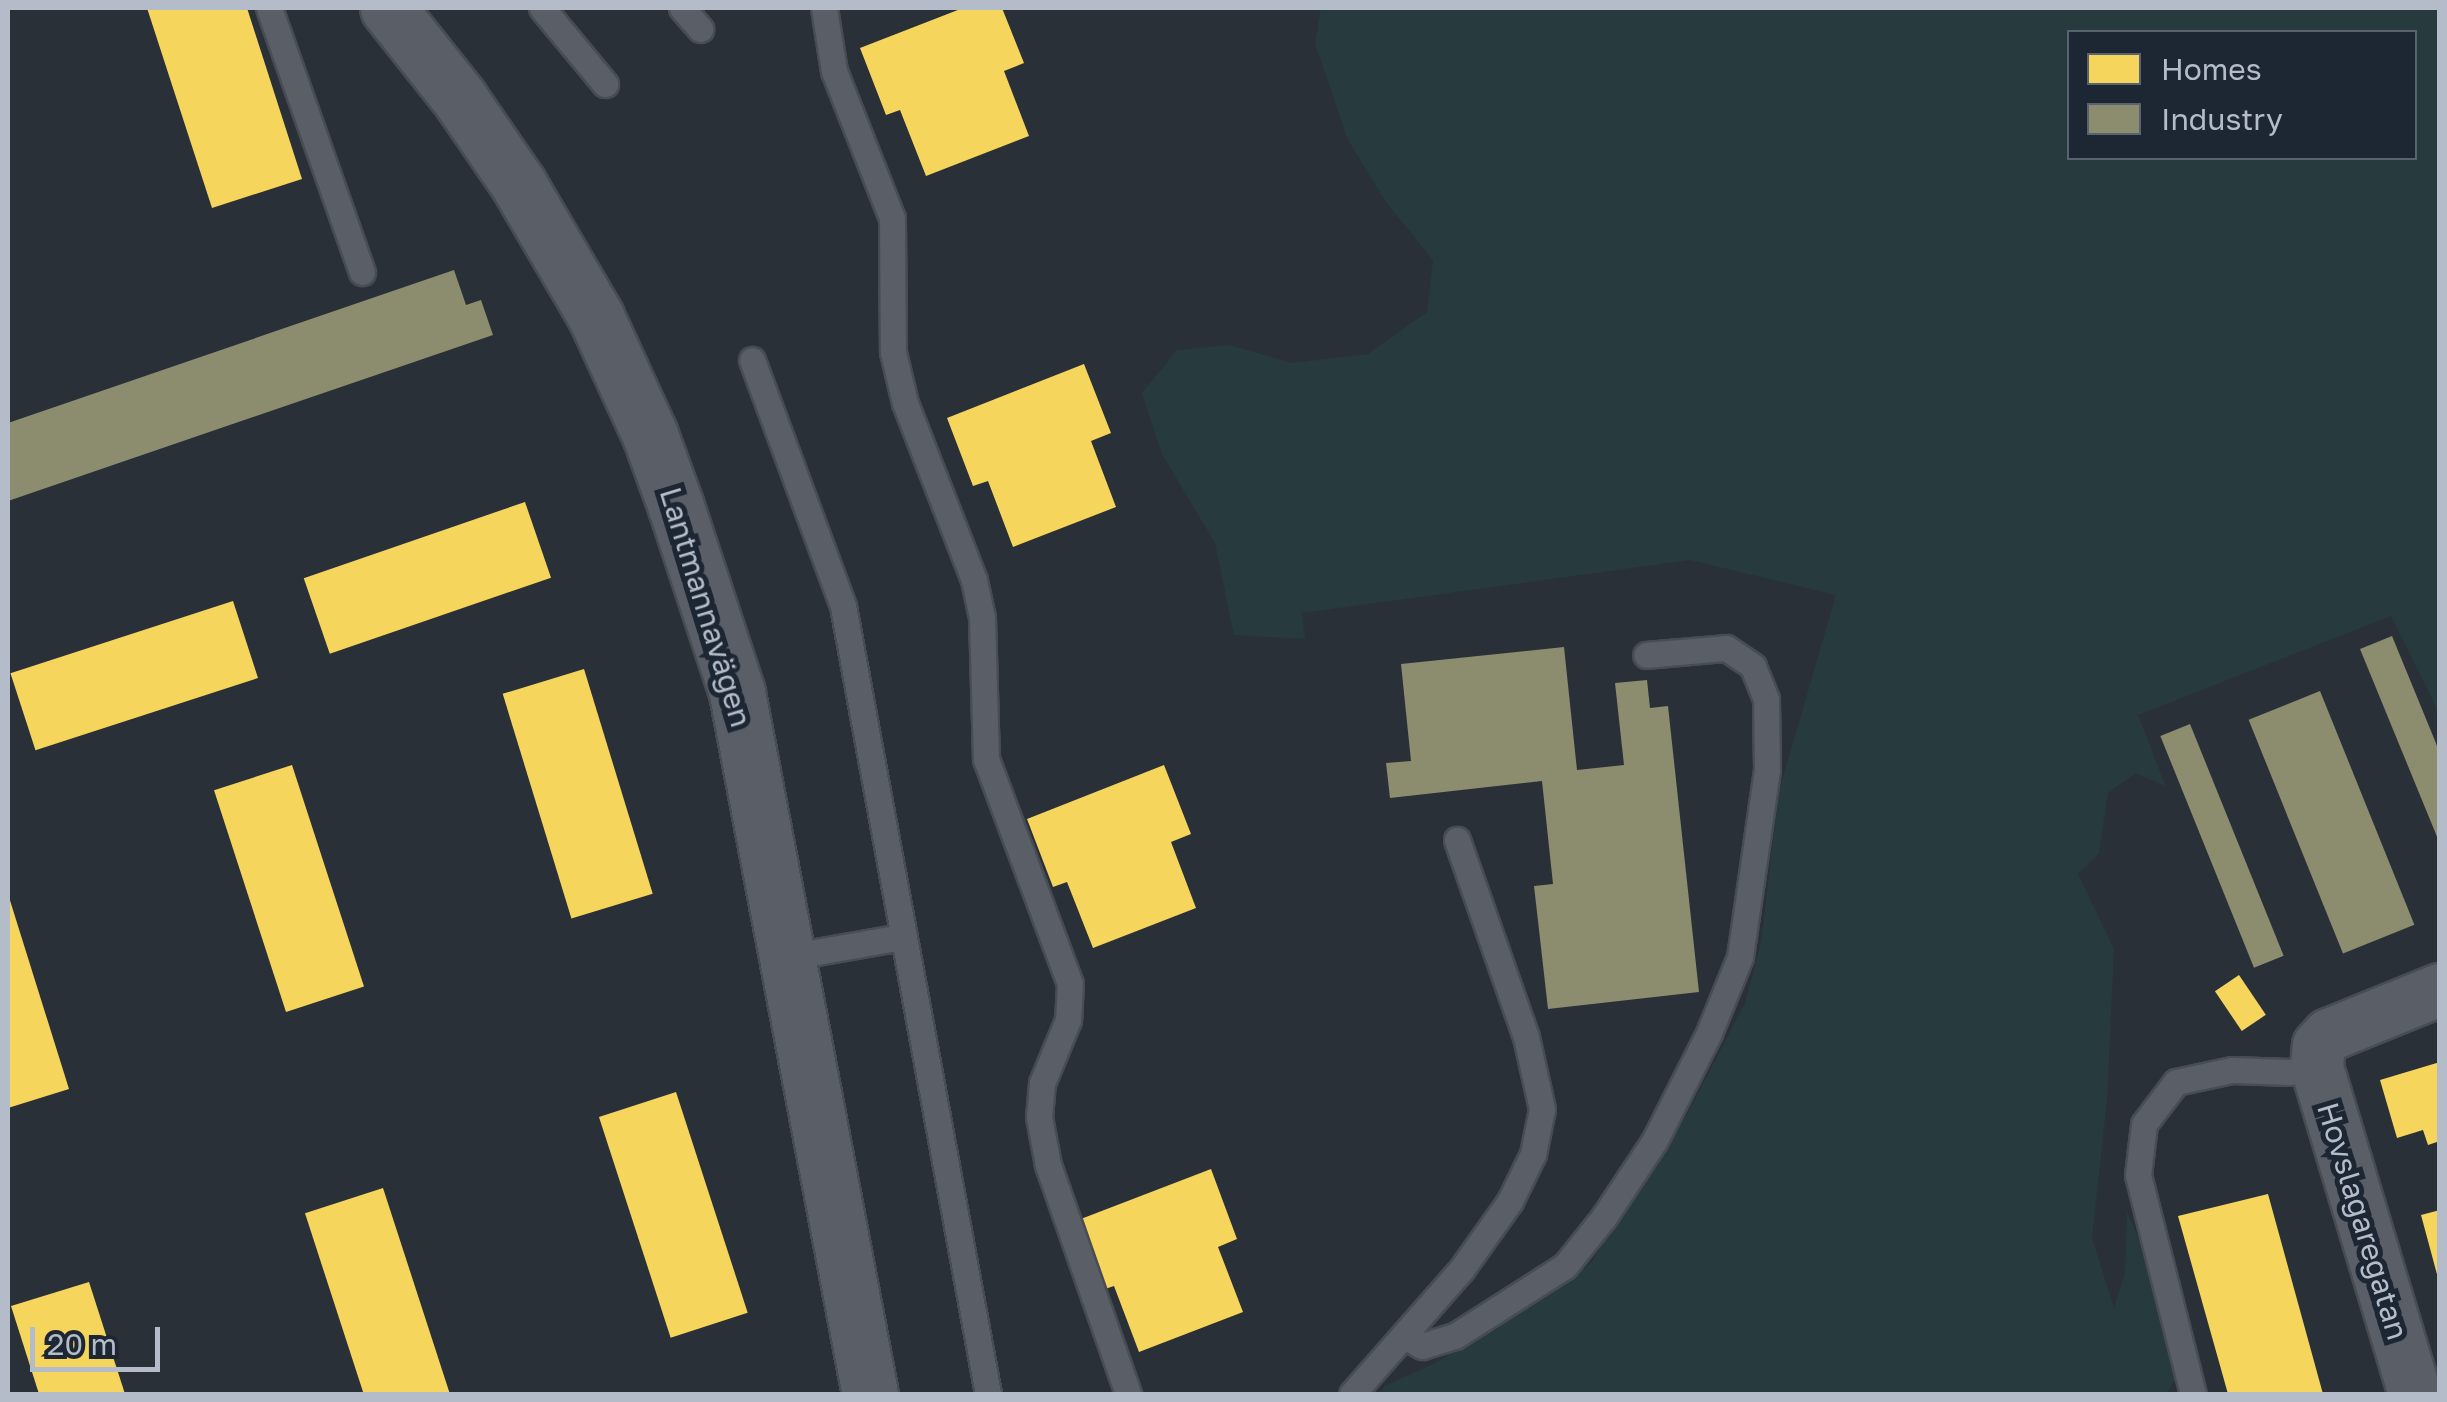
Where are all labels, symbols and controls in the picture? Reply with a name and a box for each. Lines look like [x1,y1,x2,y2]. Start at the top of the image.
legend [2067,30,2417,160]
text: Homes [2161,51,2262,87]
text: Industry [2161,101,2283,137]
street label: Lantmannavägen [652,483,760,731]
street label: Hovslagaregatan [2310,1098,2416,1344]
scale bar [35,1307,165,1369]
text: 20 m [47,1326,117,1362]

